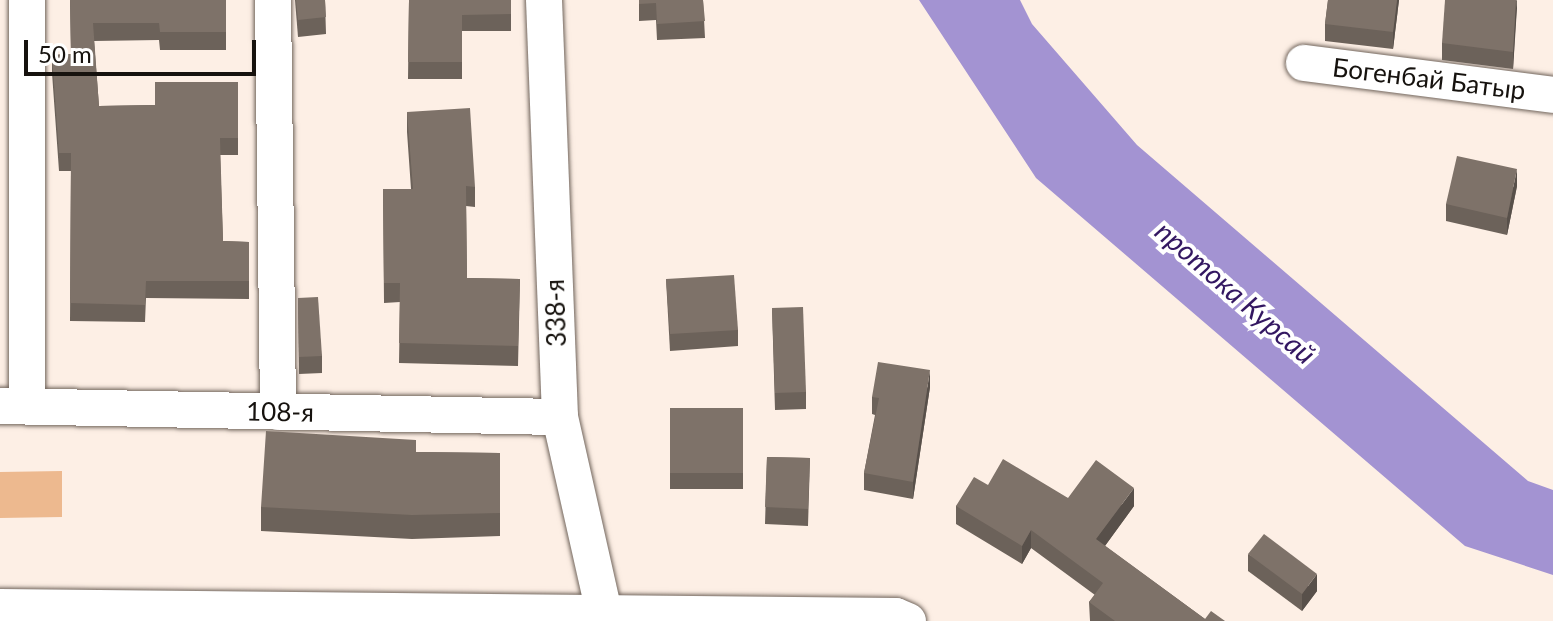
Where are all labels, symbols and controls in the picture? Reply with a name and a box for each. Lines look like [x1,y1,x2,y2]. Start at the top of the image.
scale bar [28,24,260,74]
text: 50 m [38,39,92,68]
street label: Богенбай Батыр [1331,52,1527,106]
water label: протока Курсай [1149,213,1323,371]
street label: 338-я [539,279,573,347]
street label: 108-я [246,396,314,428]

